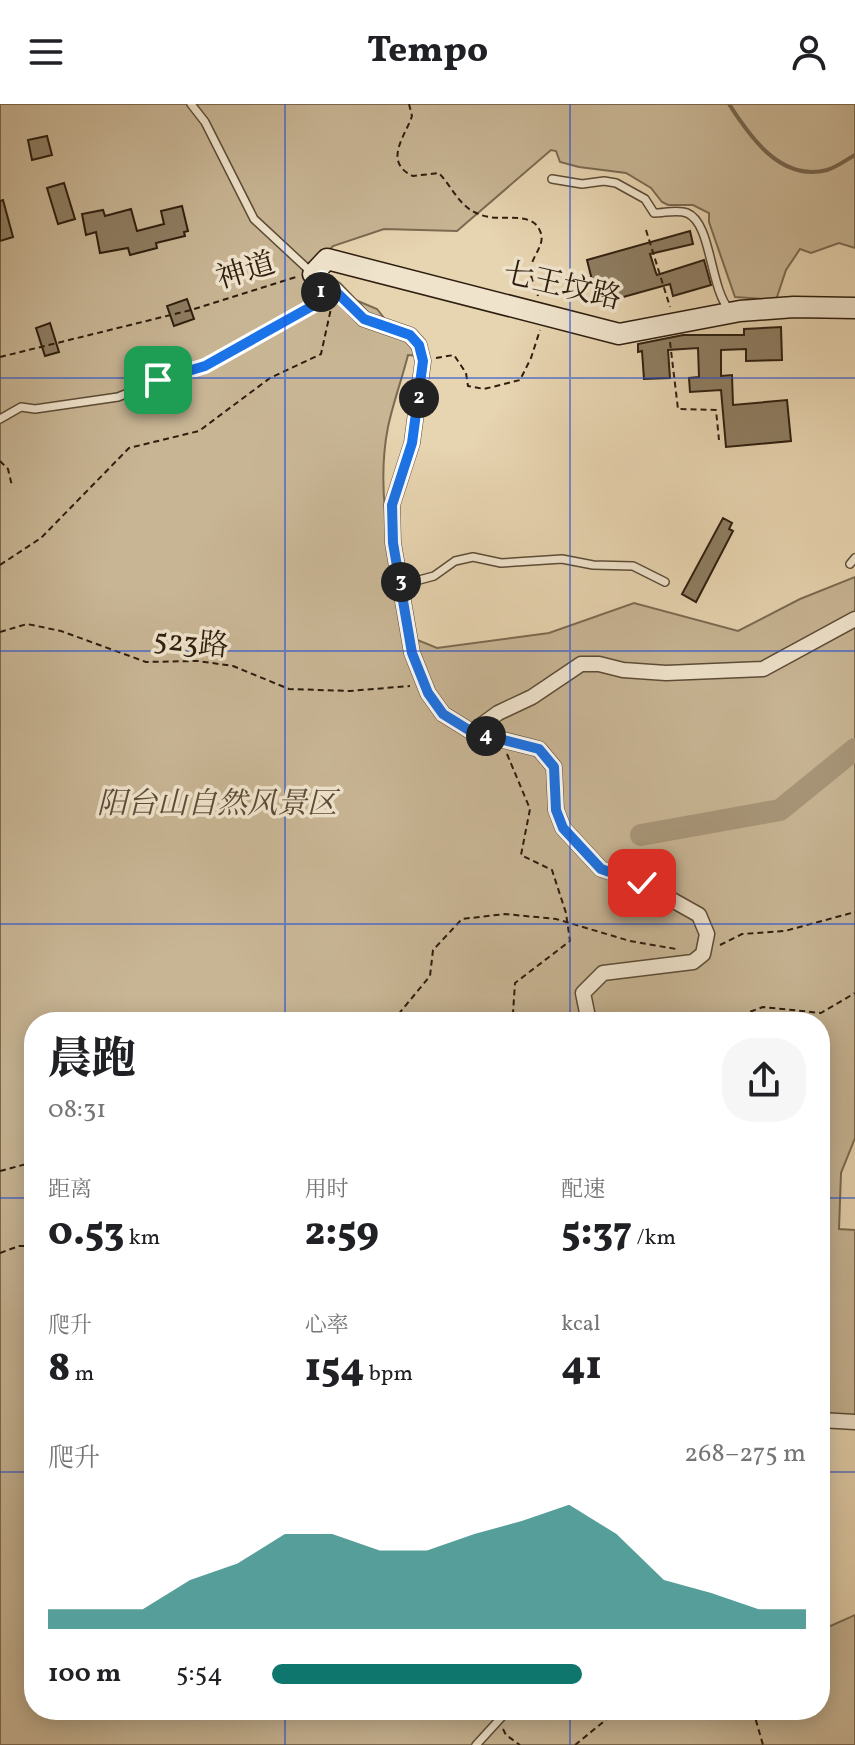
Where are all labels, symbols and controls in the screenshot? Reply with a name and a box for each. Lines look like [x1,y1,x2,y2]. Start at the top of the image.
text: Tempo [367,27,488,77]
icon: menu [24,30,68,74]
icon: person [787,30,831,74]
street label: 神道 [211,243,281,301]
street label: 七王坟路 [499,253,625,321]
pin: 1 [301,272,341,312]
text: 1 [317,276,325,307]
pin [124,346,192,414]
icon: arrive [136,358,180,402]
pin: 2 [399,378,439,418]
text: 2 [413,382,425,413]
pin: 3 [381,562,421,602]
text: 3 [395,566,407,597]
street label: 523路 [151,619,231,669]
pin: 4 [466,716,506,756]
text: 4 [479,720,493,751]
park label: 阳台山自然风景区 [97,784,341,826]
pin [608,849,676,917]
icon: check [620,861,664,905]
text: 晨跑 [48,1031,136,1092]
button: share [722,1038,806,1122]
text: 08:31 [48,1092,106,1128]
text: 距离 [48,1175,92,1206]
text: 用时 [305,1175,349,1206]
text: 配速 [561,1175,605,1206]
text: 0.53 [48,1206,124,1262]
text: 2:59 [305,1206,379,1262]
text: 5:37 [561,1206,632,1262]
text: km [124,1223,160,1254]
text: /km [632,1223,676,1254]
text: kcal [561,1309,600,1340]
text: 爬升 [48,1311,92,1342]
text: 心率 [305,1311,349,1342]
text: 41 [561,1340,602,1396]
text: 8 [48,1342,70,1398]
text: 154 [305,1342,364,1398]
text: m [70,1359,94,1390]
text: bpm [364,1359,413,1390]
text: 268–275 m [684,1436,806,1472]
text: 爬升 [48,1441,100,1477]
text: 100 m [48,1656,121,1692]
text: 5:54 [176,1656,223,1692]

